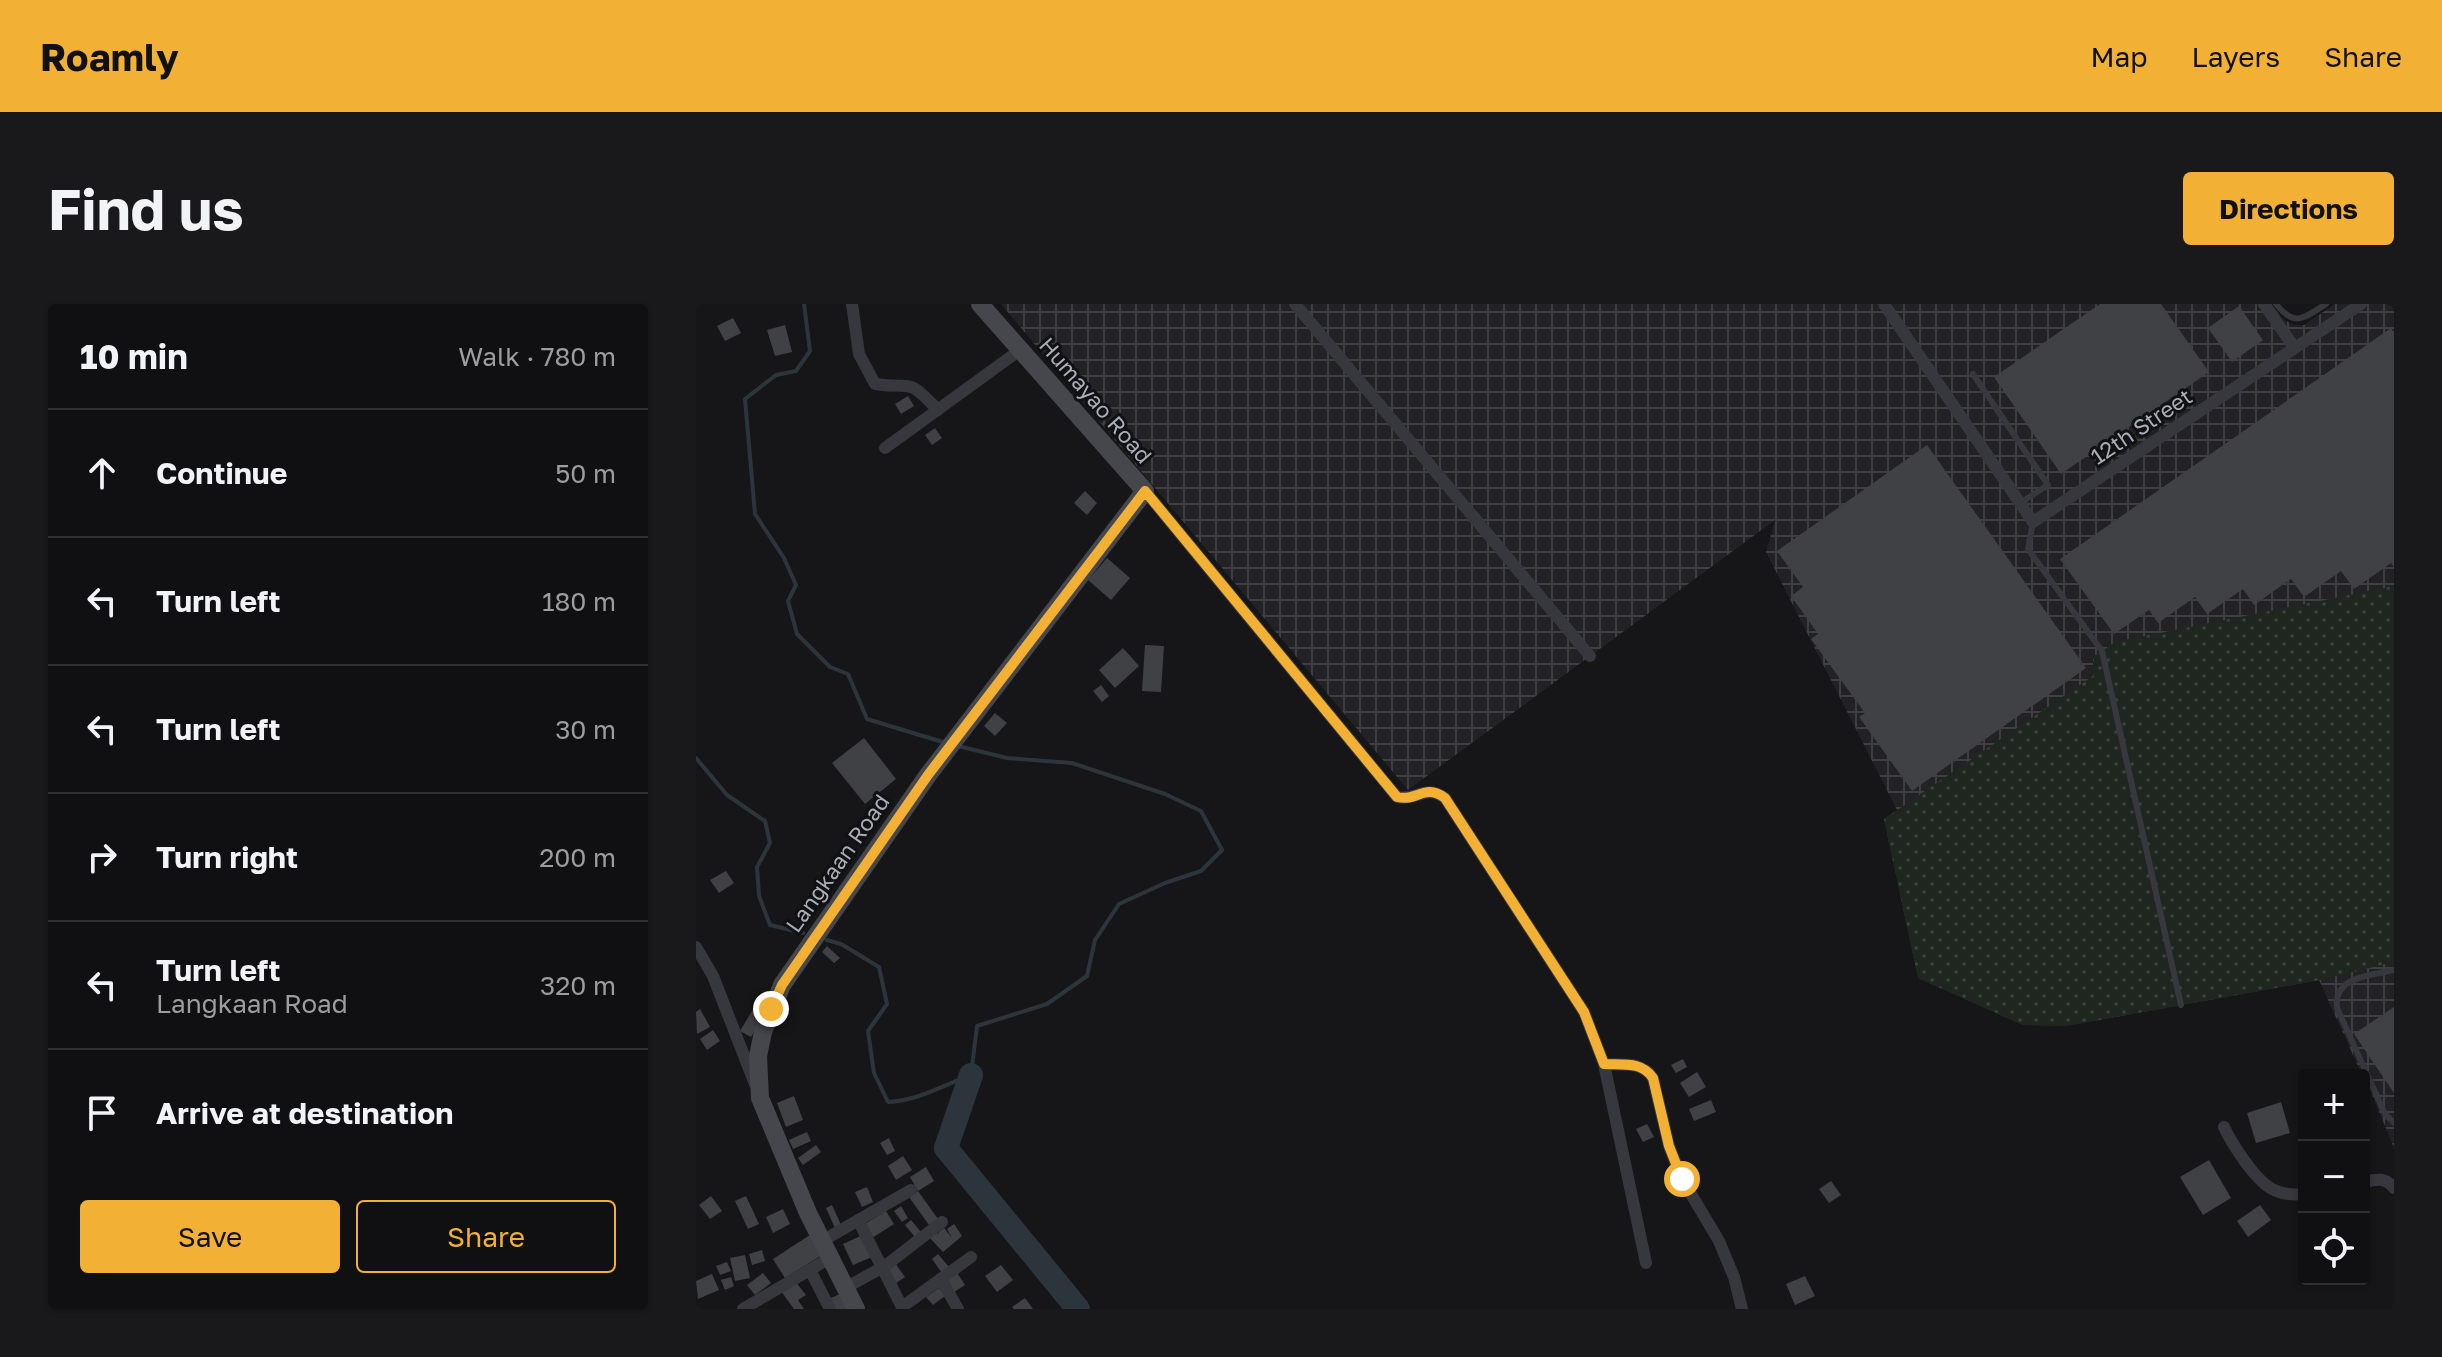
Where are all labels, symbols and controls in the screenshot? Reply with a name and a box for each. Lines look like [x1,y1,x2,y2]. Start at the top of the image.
text: Roamly [40,34,179,79]
text: Map [2090,40,2148,73]
text: Layers [2192,40,2280,73]
text: Share [2324,40,2402,73]
button: Directions [2183,172,2394,245]
text: Find us [48,175,244,242]
street label: Humayao Road [1034,331,1158,469]
text: 10 min [80,336,188,376]
text: Walk · 780 m [458,341,616,372]
street label: 12th Street [2085,382,2197,470]
icon: ahead [80,451,124,495]
text: Continue [156,455,287,491]
text: 50 m [555,458,616,489]
icon: left [80,579,124,623]
text: Turn left [156,583,281,619]
text: 180 m [542,586,616,617]
icon: left [80,707,124,751]
text: Turn left [156,711,281,747]
text: 30 m [555,714,616,745]
street label: Langkaan Road [779,789,895,937]
icon: right [80,835,124,879]
text: Turn right [156,839,298,875]
text: 200 m [539,842,616,873]
text: Turn left [156,952,281,988]
icon: left [80,963,124,1007]
text: 320 m [540,970,616,1001]
text: Langkaan Road [156,988,348,1019]
route end [753,991,789,1027]
map controls [2298,1069,2370,1285]
button: + [2298,1069,2370,1141]
icon: arrive [80,1091,124,1135]
text: Arrive at destination [156,1095,453,1131]
button: − [2298,1141,2370,1213]
route start [1664,1161,1700,1197]
button: Save [80,1200,340,1273]
button: Share [356,1200,616,1273]
button: locate [2298,1213,2370,1285]

